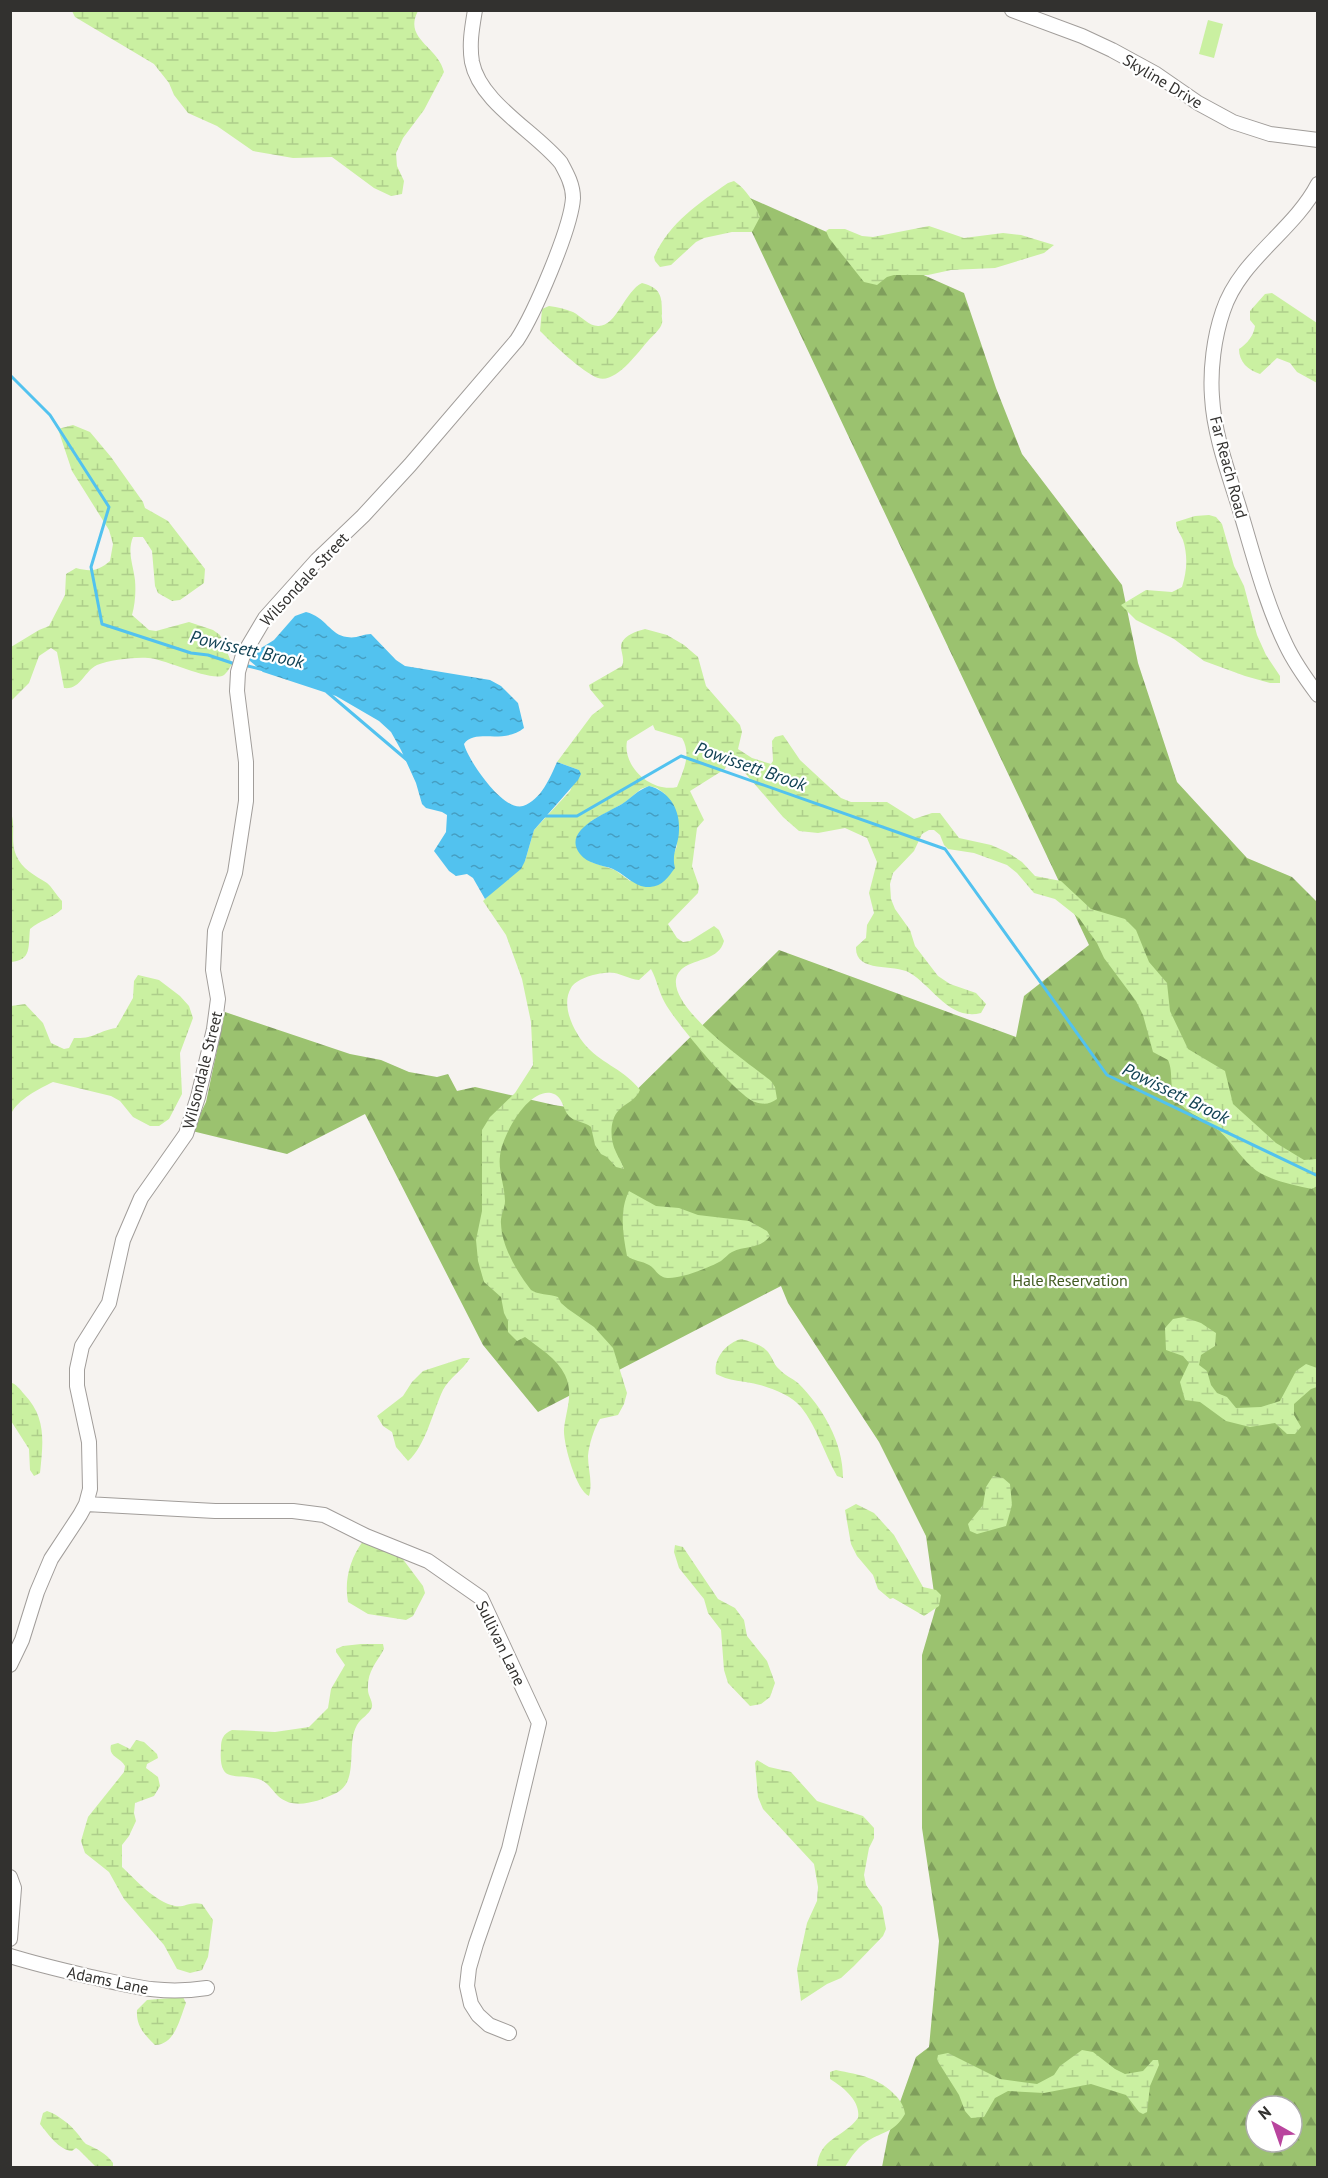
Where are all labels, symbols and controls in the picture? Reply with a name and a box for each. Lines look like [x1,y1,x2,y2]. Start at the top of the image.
street label: Skyline Drive [1119,49,1207,113]
street label: Far Reach Road [1206,414,1252,520]
street label: Wilsondale Street [256,528,353,630]
water label: Powissett Brook [188,625,307,673]
water label: Powissett Brook [692,736,810,796]
street label: Wilsondale Street [178,1008,226,1131]
water label: Powissett Brook [1119,1057,1234,1129]
park label: Hale Reservation [1012,1270,1128,1290]
street label: Sullivan Lane [472,1597,530,1689]
street label: Adams Lane [65,1962,151,1998]
north arrow [1244,2094,1304,2154]
text: N [1254,2101,1275,2124]

